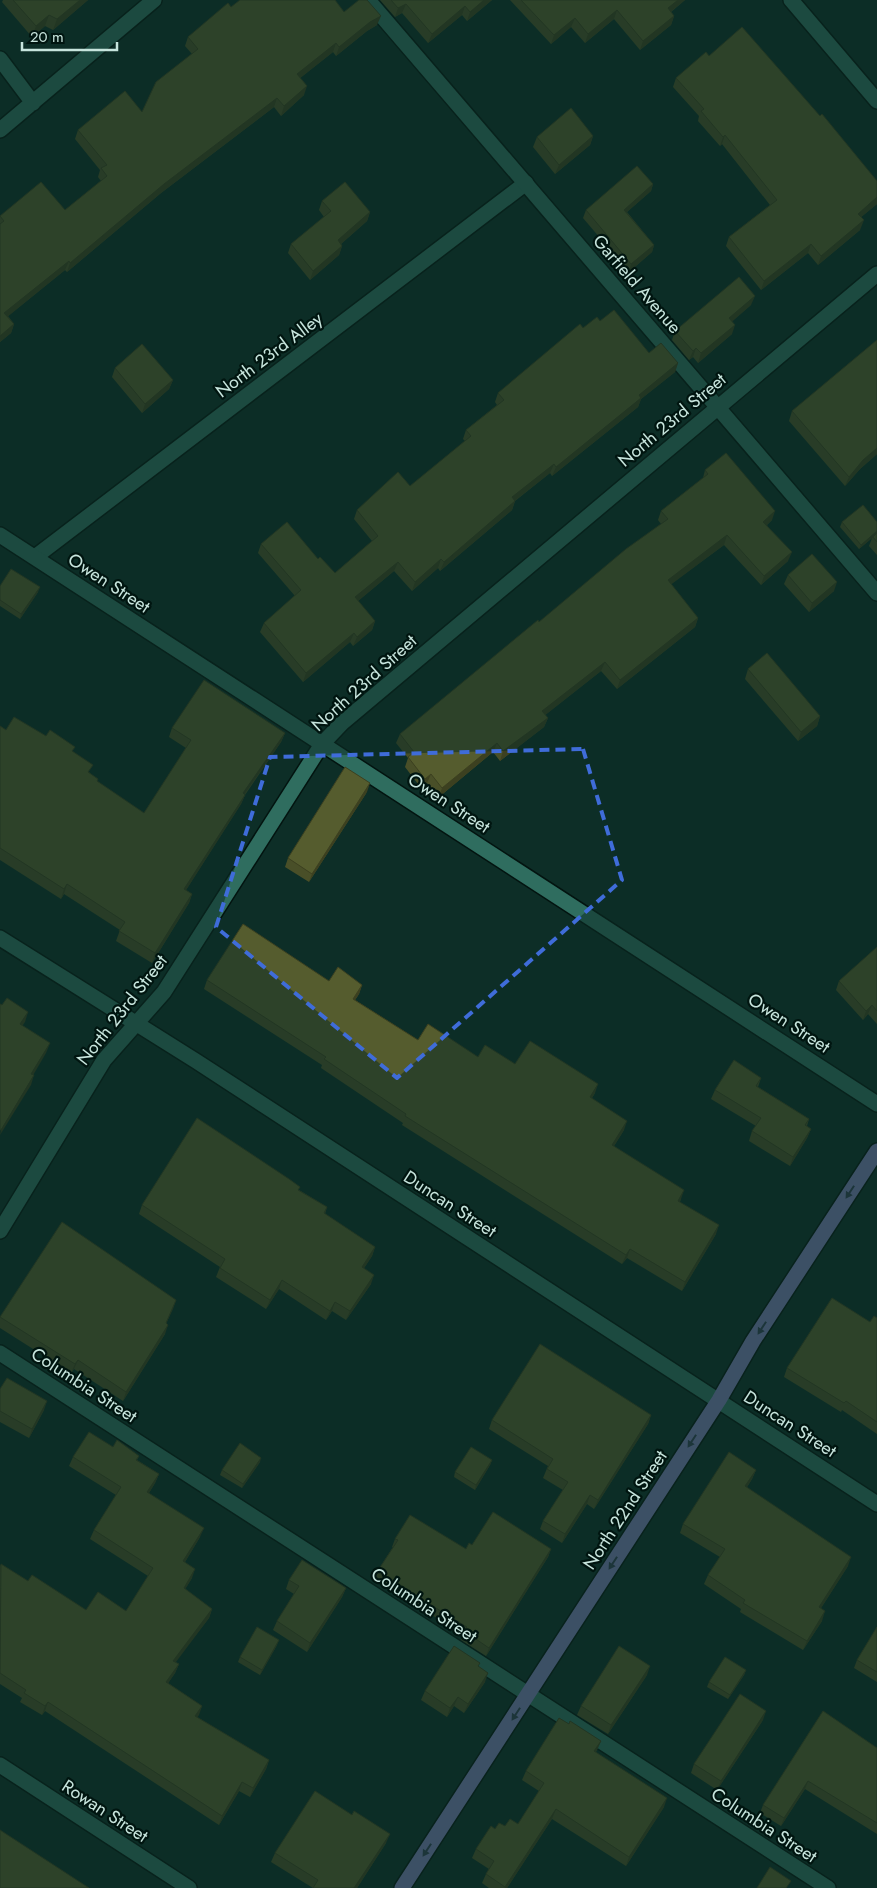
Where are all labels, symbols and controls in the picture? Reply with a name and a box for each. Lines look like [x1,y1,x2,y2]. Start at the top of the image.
scale bar [22,20,118,52]
text: 20 m [30,26,64,48]
street label: Garfield Avenue [587,229,687,339]
street label: North 23rd Alley [210,306,328,404]
street label: North 23rd Street [612,367,732,473]
street label: Owen Street [63,547,156,620]
street label: North 23rd Street [306,628,423,737]
street label: Owen Street [403,767,496,840]
street label: North 23rd Street [71,949,174,1071]
street label: Owen Street [743,987,836,1060]
street label: Duncan Street [398,1164,502,1244]
one-way arrow [845,1185,854,1198]
one-way arrow [757,1322,766,1335]
street label: Columbia Street [26,1341,143,1429]
street label: Duncan Street [738,1384,842,1464]
one-way arrow [688,1434,697,1448]
street label: North 22nd Street [577,1445,674,1575]
one-way arrow [609,1557,618,1570]
street label: Columbia Street [366,1561,483,1649]
one-way arrow [511,1708,521,1721]
street label: Rowan Street [57,1773,154,1849]
street label: Columbia Street [706,1781,823,1869]
one-way arrow [422,1844,432,1857]

